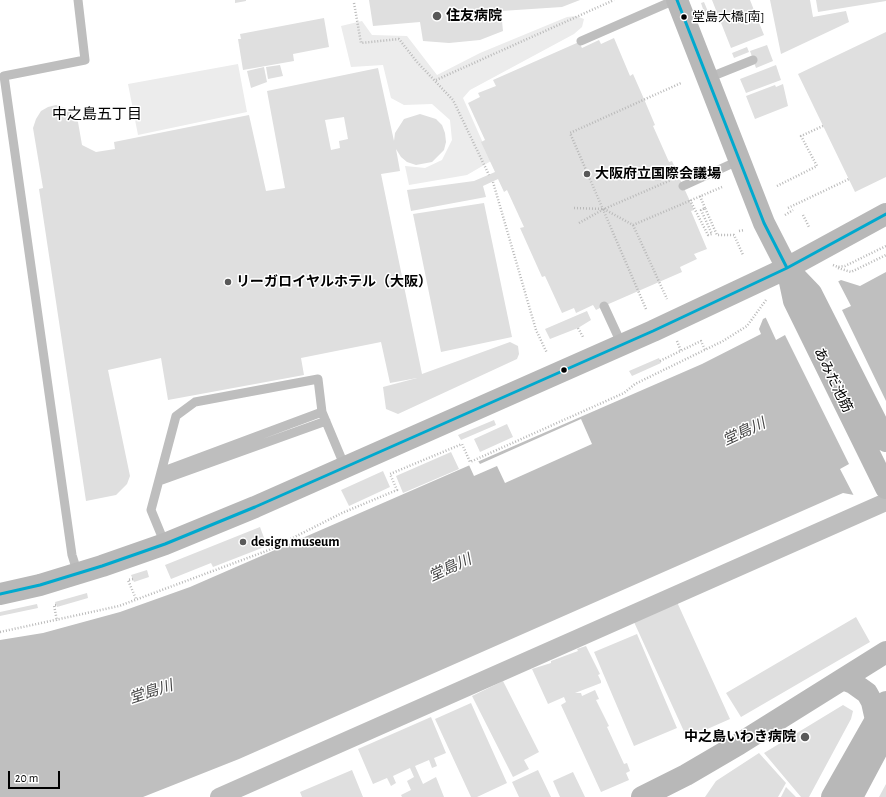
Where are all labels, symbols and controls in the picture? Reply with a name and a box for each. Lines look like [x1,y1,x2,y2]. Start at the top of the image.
place label: 住友病院 [446,8,502,24]
place label: 堂島大橋[南] [692,9,764,25]
marker: 住友病院 [431,10,443,22]
marker: 堂島大橋[南] [679,12,689,22]
district label: 中之島五丁目 [52,105,142,123]
place label: 大阪府立国際会議場 [595,166,721,182]
marker: 大阪府立国際会議場 [582,169,592,179]
place label: リーガロイヤルホテル（大阪） [236,274,432,290]
marker: リーガロイヤルホテル（大阪） [223,277,233,287]
street label: あみだ池筋 [810,345,856,415]
unlabelled marker [559,365,569,375]
water label: 堂島川 [720,414,768,450]
place label: design museum [251,534,340,550]
marker: design museum [238,537,248,547]
water label: 堂島川 [426,550,474,586]
water label: 堂島川 [127,676,175,708]
place label: 中之島いわき病院 [684,729,796,745]
marker: 中之島いわき病院 [799,731,811,743]
scale bar [10,763,62,789]
text: 20 m [15,772,38,784]

